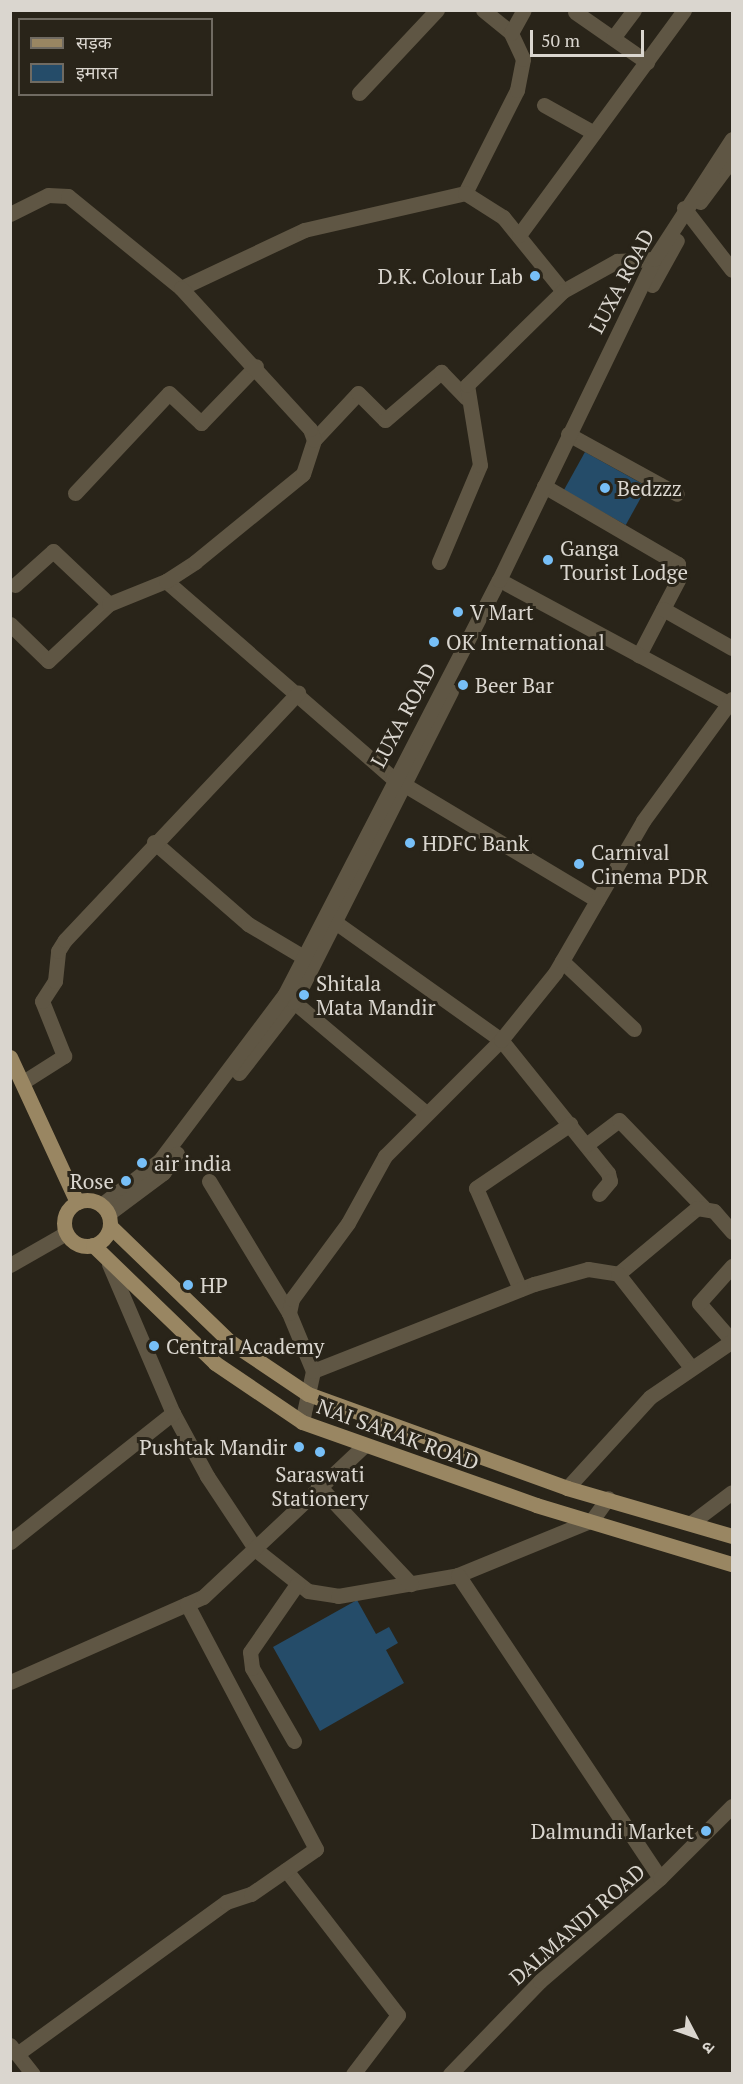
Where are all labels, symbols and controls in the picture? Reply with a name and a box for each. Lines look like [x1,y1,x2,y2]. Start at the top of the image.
legend [18,18,213,96]
scale bar [533,18,647,56]
text: 50 m [541,28,580,52]
text: सड़क [76,30,112,54]
text: इमारत [76,60,118,84]
street label: LUXA ROAD [583,224,659,338]
place label: D.K. Colour Lab [377,263,523,289]
marker: D.K. Colour Lab [528,269,542,283]
place label: Bedzzz [617,475,682,501]
marker: Bedzzz [598,481,612,495]
place label: Ganga Tourist Lodge [560,535,688,585]
marker: Ganga Tourist Lodge [541,553,555,567]
place label: V Mart [470,599,534,625]
marker: V Mart [451,605,465,619]
place label: OK International [446,629,605,655]
marker: OK International [427,635,441,649]
street label: LUXA ROAD [365,658,441,772]
place label: Beer Bar [475,672,554,698]
marker: Beer Bar [456,678,470,692]
place label: HDFC Bank [422,830,529,856]
marker: HDFC Bank [403,836,417,850]
place label: Carnival Cinema PDR [591,839,708,889]
marker: Carnival Cinema PDR [572,857,586,871]
place label: Shitala Mata Mandir [316,970,436,1020]
marker: Shitala Mata Mandir [297,988,311,1002]
place label: air india [154,1150,231,1176]
marker: air india [135,1156,149,1170]
place label: Rose [70,1168,114,1194]
marker: Rose [119,1174,133,1188]
place label: HP [200,1272,228,1298]
marker: HP [181,1278,195,1292]
place label: Central Academy [166,1333,325,1359]
marker: Central Academy [147,1339,161,1353]
street label: NAI SARAK ROAD [314,1393,482,1475]
place label: Pushtak Mandir [139,1434,287,1460]
marker: Pushtak Mandir [292,1440,306,1454]
marker: Saraswati Stationery [313,1445,327,1459]
place label: Saraswati Stationery [271,1461,369,1511]
place label: Dalmundi Market [531,1818,694,1844]
marker: Dalmundi Market [699,1824,713,1838]
street label: DALMANDI ROAD [504,1858,650,1990]
north arrow [665,2006,725,2066]
text: उ [697,2037,720,2059]

